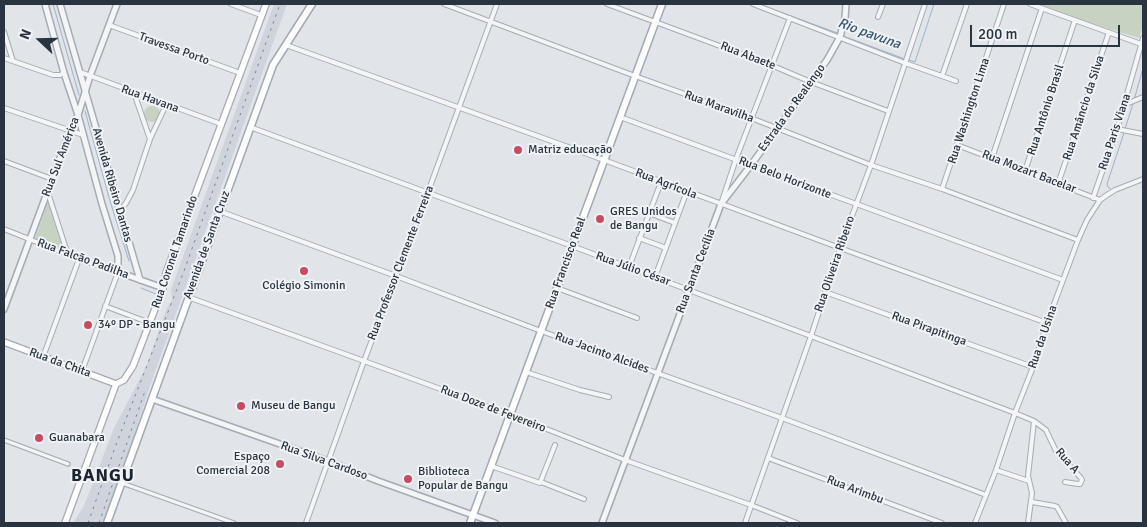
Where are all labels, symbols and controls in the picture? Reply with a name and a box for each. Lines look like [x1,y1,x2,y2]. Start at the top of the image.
north arrow [15,15,65,65]
water label: Rio pavuna [835,15,903,53]
scale bar [972,15,1122,47]
text: 200 m [978,25,1018,43]
text: N [16,27,35,42]
street label: Travessa Porto [137,30,211,68]
street label: Rua Abaete [718,39,778,73]
street label: Rua Amâncio da Silva [1060,54,1108,162]
street label: Rua Washington Lima [945,56,993,166]
street label: Estrada do Realengo [755,61,829,155]
street label: Rua Antônio Brasil [1025,63,1067,157]
street label: Rua Havana [119,82,181,116]
street label: Rua Maravilha [682,88,756,126]
street label: Rua Paris Viana [1096,92,1134,172]
street label: Rua Sul América [39,115,83,199]
street label: Avenida Ribeiro Dantas [89,126,135,244]
place label: Matriz educação [528,143,612,157]
marker: Matriz educação [512,144,524,156]
street label: Rua Mozart Bacelar [980,147,1078,197]
street label: Rua Belo Horizonte [737,154,833,202]
street label: Rua Agrícola [633,166,699,202]
street label: Rua Professor Clemente Ferreira [365,184,437,342]
street label: Avenida de Santa Cruz [181,189,233,301]
street label: Rua Coronel Tamarindo [149,194,201,310]
place label: GRES Unidos de Bangu [610,205,677,233]
marker: GRES Unidos de Bangu [594,213,606,225]
street label: Rua Oliveira Ribeiro [812,214,858,314]
street label: Rua Francisco Real [543,215,589,311]
street label: Rua Santa Cecília [673,227,719,315]
street label: Rua Falcão Padilha [35,236,131,282]
street label: Rua Júlio César [594,249,672,289]
marker: Colégio Simonin [298,265,310,277]
place label: Colégio Simonin [262,279,346,293]
street label: Rua da Usina [1025,303,1061,371]
street label: Rua Pirapitinga [890,309,968,349]
place label: 34º DP - Bangu [98,318,175,332]
marker: 34º DP - Bangu [82,319,94,331]
street label: Rua Jacinto Alcides [553,329,651,377]
street label: Rua da Chita [27,345,93,381]
street label: Rua Doze de Fevereiro [438,382,548,436]
place label: Museu de Bangu [251,399,336,413]
marker: Museu de Bangu [235,400,247,412]
place label: Guanabara [49,431,105,445]
marker: Guanabara [33,432,45,444]
street label: Rua Silva Cardoso [279,439,369,483]
street label: Rua A [1052,445,1082,477]
place label: Espaço Comercial 208 [196,450,270,478]
marker: Espaço Comercial 208 [274,458,286,470]
district label: BANGU [70,465,136,487]
place label: Biblioteca Popular de Bangu [418,465,508,493]
marker: Biblioteca Popular de Bangu [402,473,414,485]
street label: Rua Arimbu [824,473,886,507]

